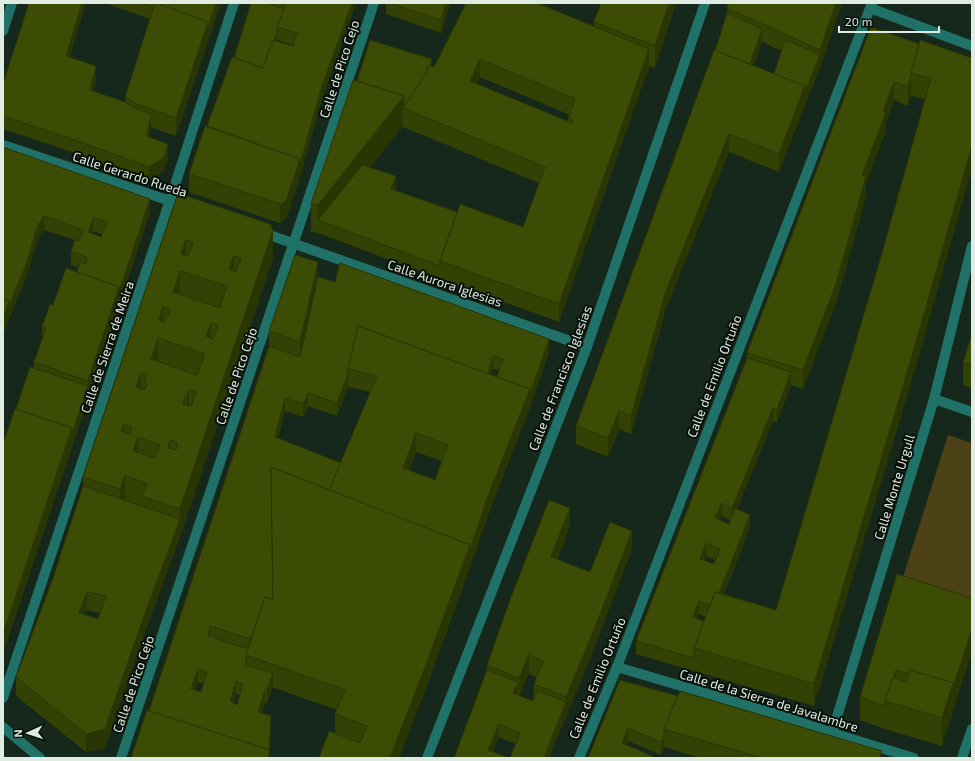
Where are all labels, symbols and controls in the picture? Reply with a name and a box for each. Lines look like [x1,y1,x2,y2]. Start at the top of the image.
scale bar [839,8,939,34]
text: 20 m [845,14,872,28]
street label: Calle de Pico Cejo [316,18,362,120]
street label: Calle Gerardo Rueda [71,148,189,200]
street label: Calle Aurora Iglesias [386,256,504,310]
street label: Calle de Sierra de Meira [77,279,137,415]
street label: Calle de Francisco Iglesias [525,303,595,453]
street label: Calle de Emilio Ortuño [683,312,745,440]
street label: Calle de Pico Cejo [212,325,260,427]
street label: Calle Monte Urgull [870,432,918,542]
street label: Calle de Emilio Ortuño [565,615,629,741]
street label: Calle de Pico Cejo [109,633,157,735]
street label: Calle de la Sierra de Javalambre [678,665,860,735]
north arrow [8,713,48,753]
text: N [11,729,24,738]

